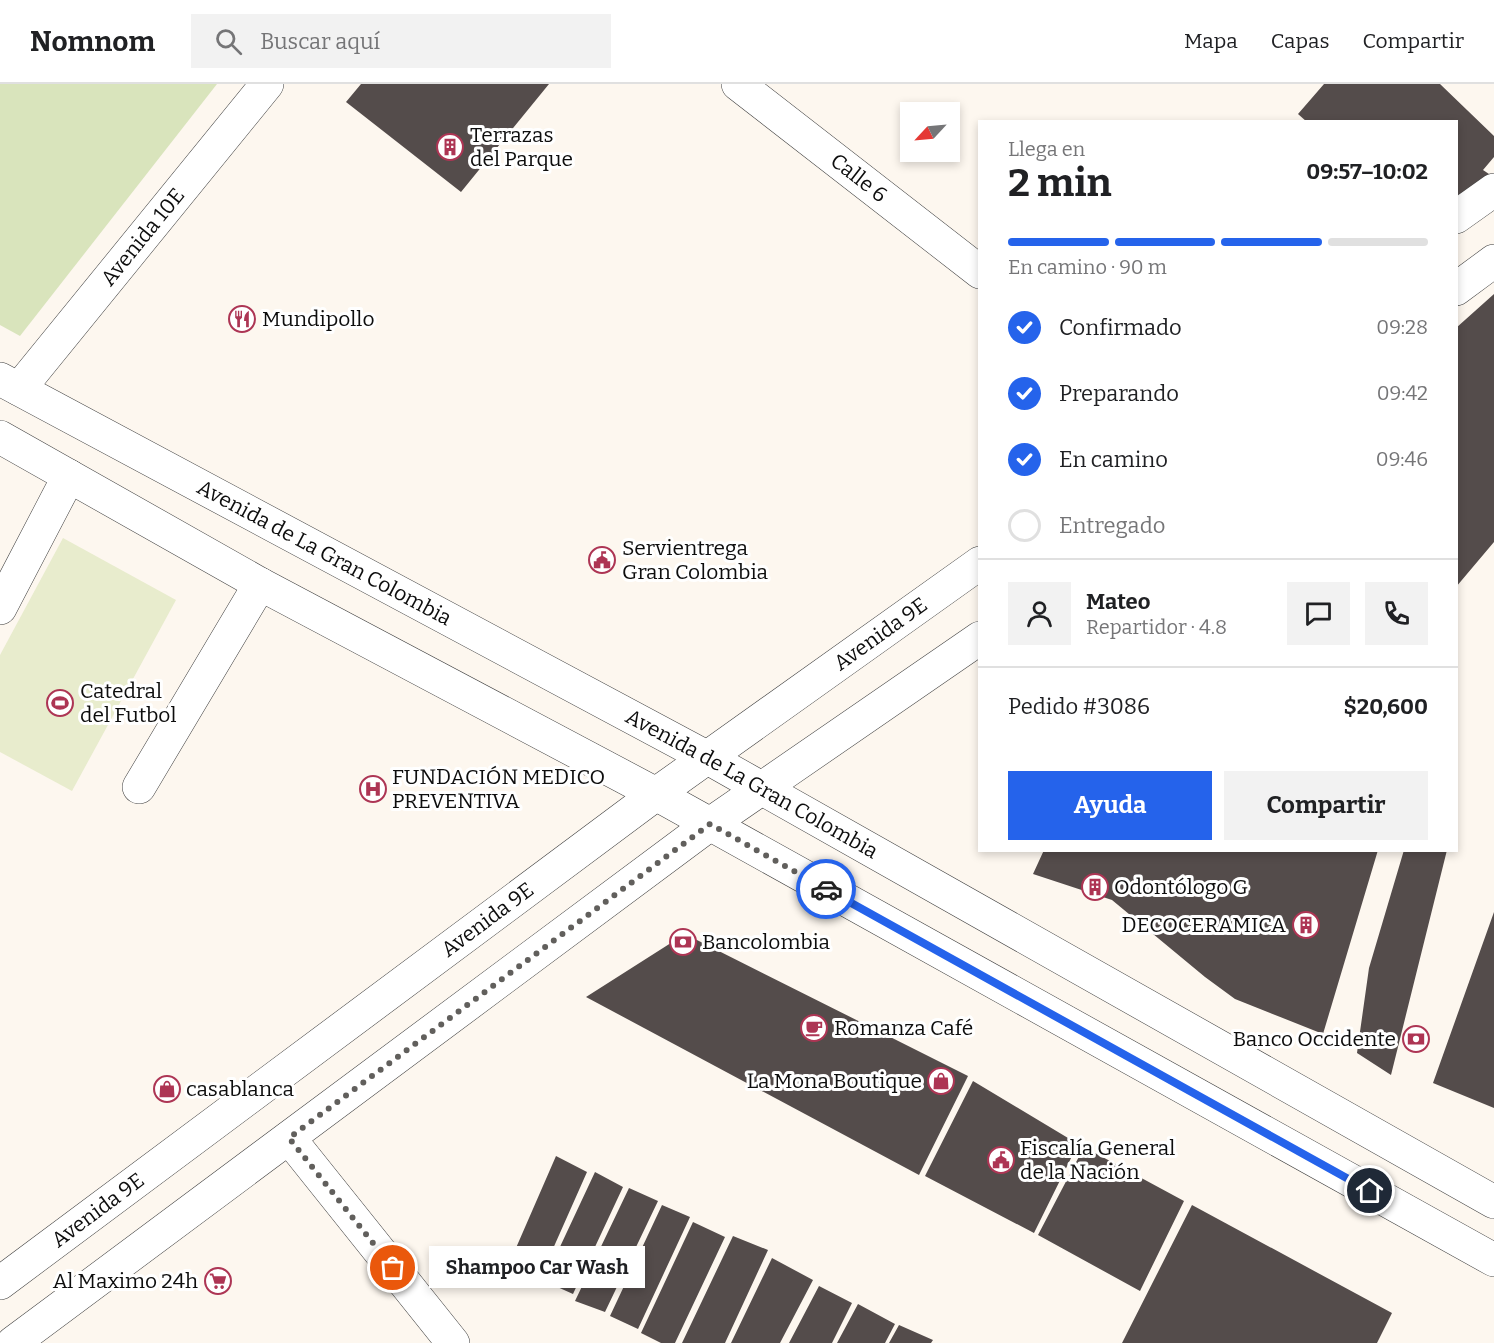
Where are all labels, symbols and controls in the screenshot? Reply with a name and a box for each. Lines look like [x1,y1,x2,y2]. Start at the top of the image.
search box [191,14,611,68]
text: Nomnom [30,25,155,58]
icon: search [212,25,245,58]
text: Buscar aquí [260,28,380,55]
text: Mapa [1184,28,1238,54]
text: Capas [1271,28,1329,54]
text: Compartir [1362,28,1464,54]
north arrow [900,102,960,162]
map controls [900,102,960,162]
place label: Terrazas del Parque [470,122,573,172]
building icon: Terrazas del Parque [435,132,465,162]
text: Llega en [1008,137,1085,161]
street label: Calle 6 [825,148,892,208]
text: 09:57–10:02 [1306,158,1428,185]
text: 2 min [1008,160,1112,206]
street label: Avenida 10E [95,183,190,291]
text: En camino · 90 m [1008,255,1167,279]
restaurant icon: Mundipollo [227,304,257,334]
place label: Mundipollo [262,306,375,332]
icon: check [1008,311,1041,344]
text: Confirmado [1059,314,1182,341]
text: 09:28 [1376,315,1428,339]
icon: check [1008,377,1041,410]
text: Preparando [1059,380,1179,407]
text: 09:42 [1377,381,1428,405]
icon: check [1008,443,1041,476]
text: En camino [1059,446,1168,473]
text: 09:46 [1376,447,1428,471]
street label: Avenida de La Gran Colombia [193,474,457,632]
text: Entregado [1059,512,1165,539]
place label: Servientrega Gran Colombia [622,535,768,585]
public building icon: Servientrega Gran Colombia [587,545,617,575]
button: person [1008,582,1071,645]
button: chat [1287,582,1350,645]
button: phone [1365,582,1428,645]
text: Mateo [1086,588,1150,615]
street label: Avenida 9E [829,592,932,676]
text: Repartidor · 4.8 [1086,615,1227,639]
place label: Catedral del Futbol [80,678,176,728]
sports icon: Catedral del Futbol [45,688,75,718]
text: Pedido #3086 [1008,693,1150,720]
text: $20,600 [1344,693,1428,720]
street label: Avenida de La Gran Colombia [621,703,883,865]
place label: FUNDACIÓN MEDICO PREVENTIVA [392,764,605,814]
button: Ayuda [1008,771,1212,840]
button: Compartir [1224,771,1428,840]
hospital icon: FUNDACIÓN MEDICO PREVENTIVA [358,774,388,804]
courier [796,859,856,919]
building icon: Odontólogo G [1080,872,1110,902]
icon: car [810,873,843,906]
place label: Odontólogo G [1114,874,1248,900]
street label: Avenida 9E [436,877,539,963]
building icon: DECOCERAMICA [1291,910,1321,940]
place label: DECOCERAMICA [1122,912,1286,938]
bank icon: Bancolombia [668,927,698,957]
place label: Bancolombia [702,929,831,955]
cafe icon: Romanza Café [799,1013,829,1043]
place label: Romanza Café [834,1015,973,1041]
bank icon: Banco Occidente [1401,1024,1431,1054]
place label: Banco Occidente [1233,1026,1396,1052]
shop icon: La Mona Boutique [926,1066,956,1096]
place label: La Mona Boutique [747,1068,922,1094]
shop icon: casablanca [152,1074,182,1104]
place label: casablanca [186,1076,294,1102]
place label: Fiscalía General de la Nación [1020,1135,1175,1185]
public building icon: Fiscalía General de la Nación [986,1145,1016,1175]
pin [1344,1165,1395,1216]
street label: Avenida 9E [46,1167,149,1253]
icon: home [1353,1174,1386,1207]
pin [367,1242,418,1293]
callout: Shampoo Car Wash [429,1247,645,1289]
icon: bag [376,1251,409,1284]
text: Shampoo Car Wash [445,1255,629,1279]
supermarket icon: Al Maximo 24h [203,1266,233,1296]
place label: Al Maximo 24h [53,1268,198,1294]

